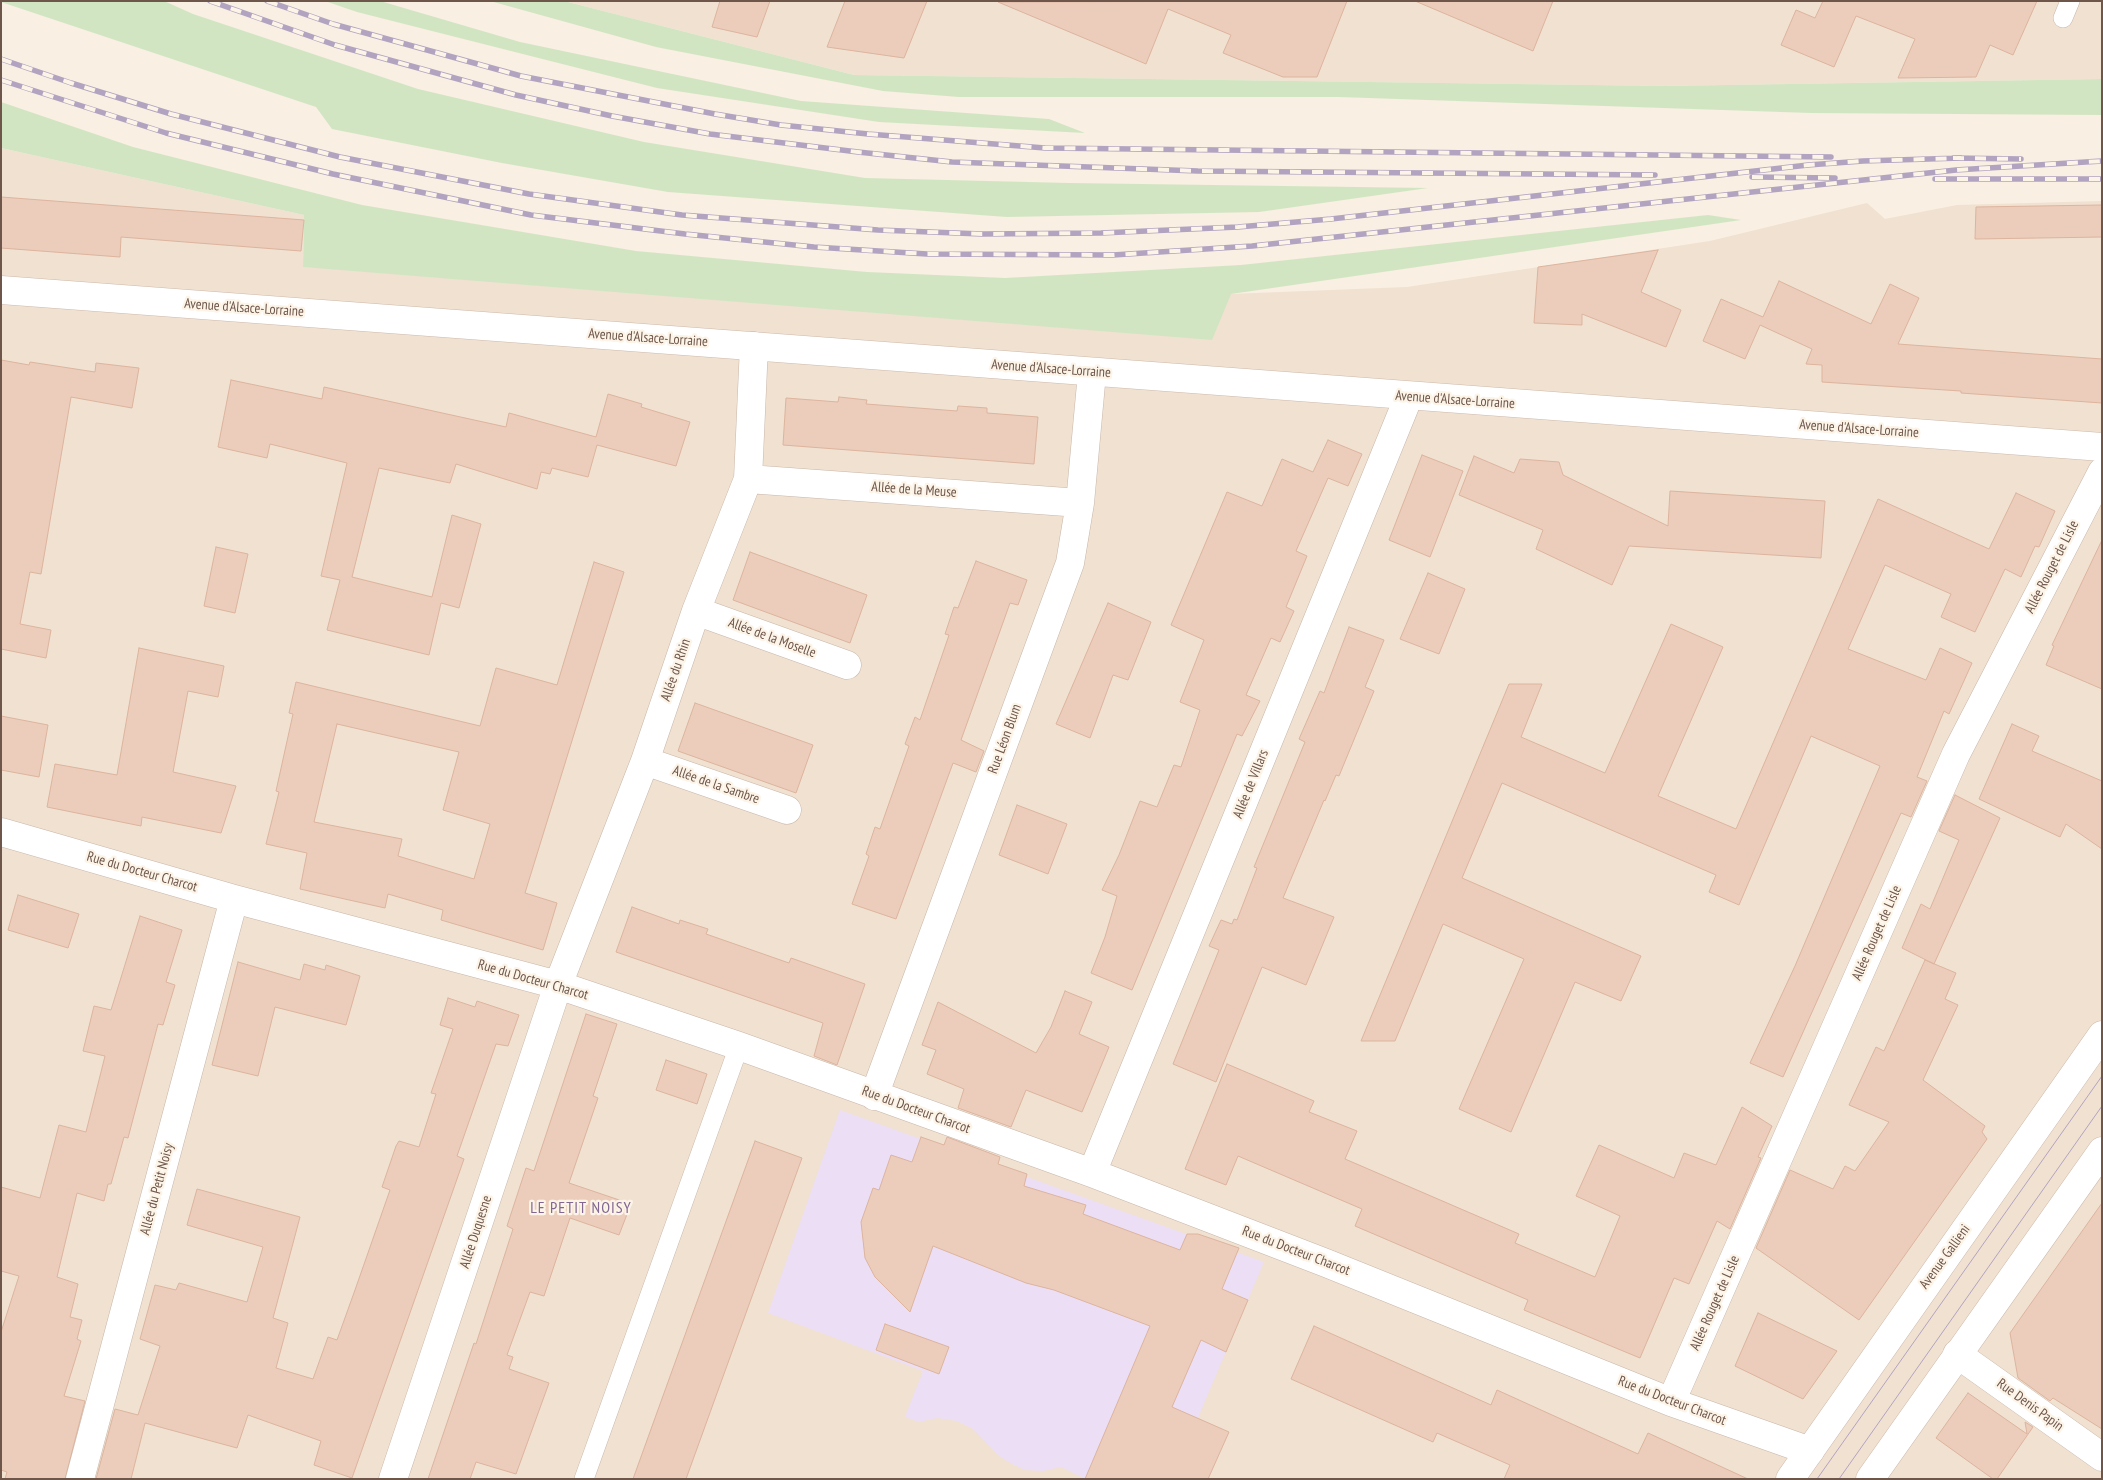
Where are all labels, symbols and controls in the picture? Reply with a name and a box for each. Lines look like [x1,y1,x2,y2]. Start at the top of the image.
street label: Avenue d'Alsace-Lorraine [184,295,304,321]
street label: Avenue d'Alsace-Lorraine [588,325,708,351]
street label: Avenue d'Alsace-Lorraine [991,356,1111,382]
street label: Avenue d'Alsace-Lorraine [1395,387,1515,413]
street label: Avenue d'Alsace-Lorraine [1799,416,1919,442]
street label: Allée de la Meuse [871,479,957,501]
street label: Allée Rouget de Lisle [2021,518,2083,616]
street label: Allée de la Moselle [726,614,818,662]
street label: Allée du Rhin [658,637,694,703]
street label: Rue Léon Blum [985,702,1025,776]
street label: Allée de Villars [1230,747,1272,821]
street label: Allée de la Sambre [670,762,762,808]
street label: Rue du Docteur Charcot [85,848,199,896]
street label: Allée Rouget de Lisle [1849,883,1905,983]
street label: Rue du Docteur Charcot [476,956,590,1004]
street label: Rue du Docteur Charcot [860,1083,972,1137]
street label: Allée du Petit Noisy [137,1141,177,1237]
street label: Allée Duquesne [456,1193,496,1271]
district label: LE PETIT NOISY [528,1198,634,1218]
street label: Avenue Gallieni [1916,1222,1974,1292]
street label: Rue du Docteur Charcot [1240,1223,1352,1279]
street label: Allée Rouget de Lisle [1687,1253,1743,1353]
street label: Rue du Docteur Charcot [1616,1373,1728,1429]
street label: Rue Denis Papin [1993,1375,2067,1435]

